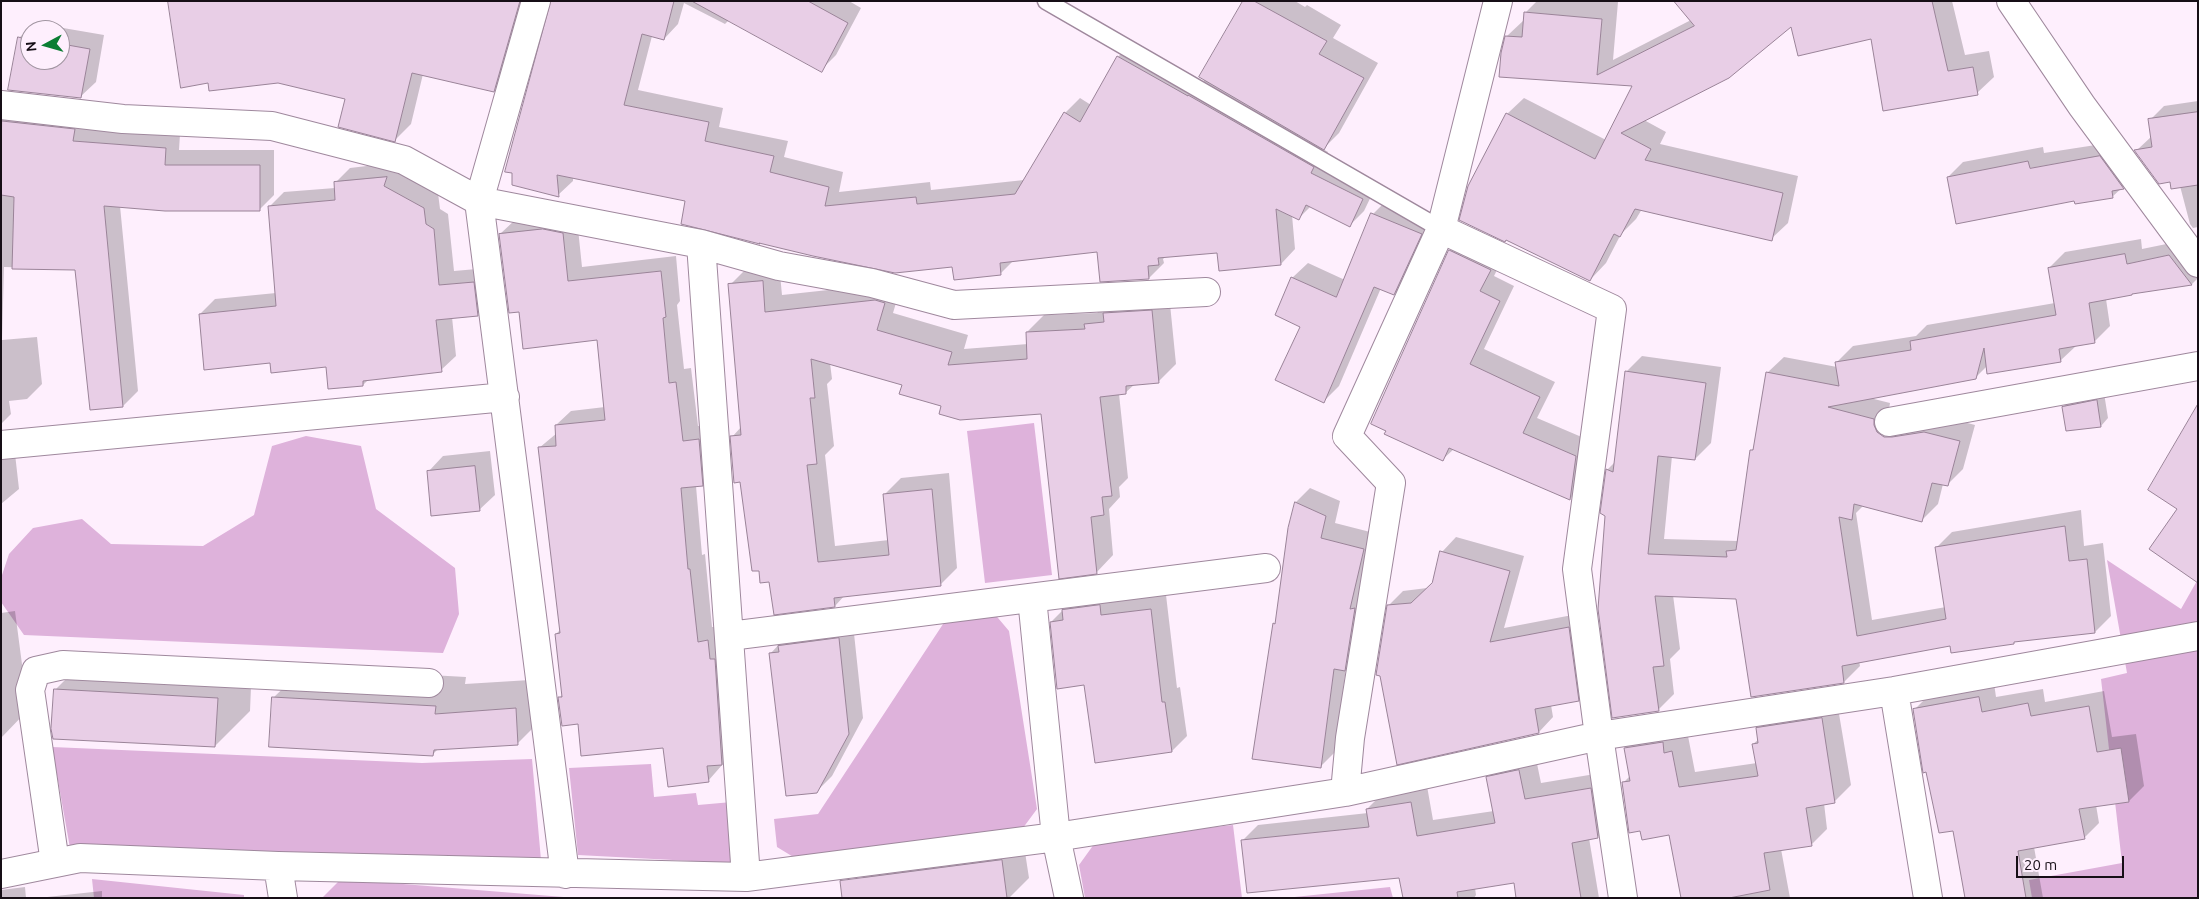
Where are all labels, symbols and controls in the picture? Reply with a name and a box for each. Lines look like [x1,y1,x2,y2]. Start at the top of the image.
north arrow [20,20,70,70]
text: N [23,40,40,53]
scale bar [2019,846,2126,878]
text: 20 m [2024,856,2057,873]

